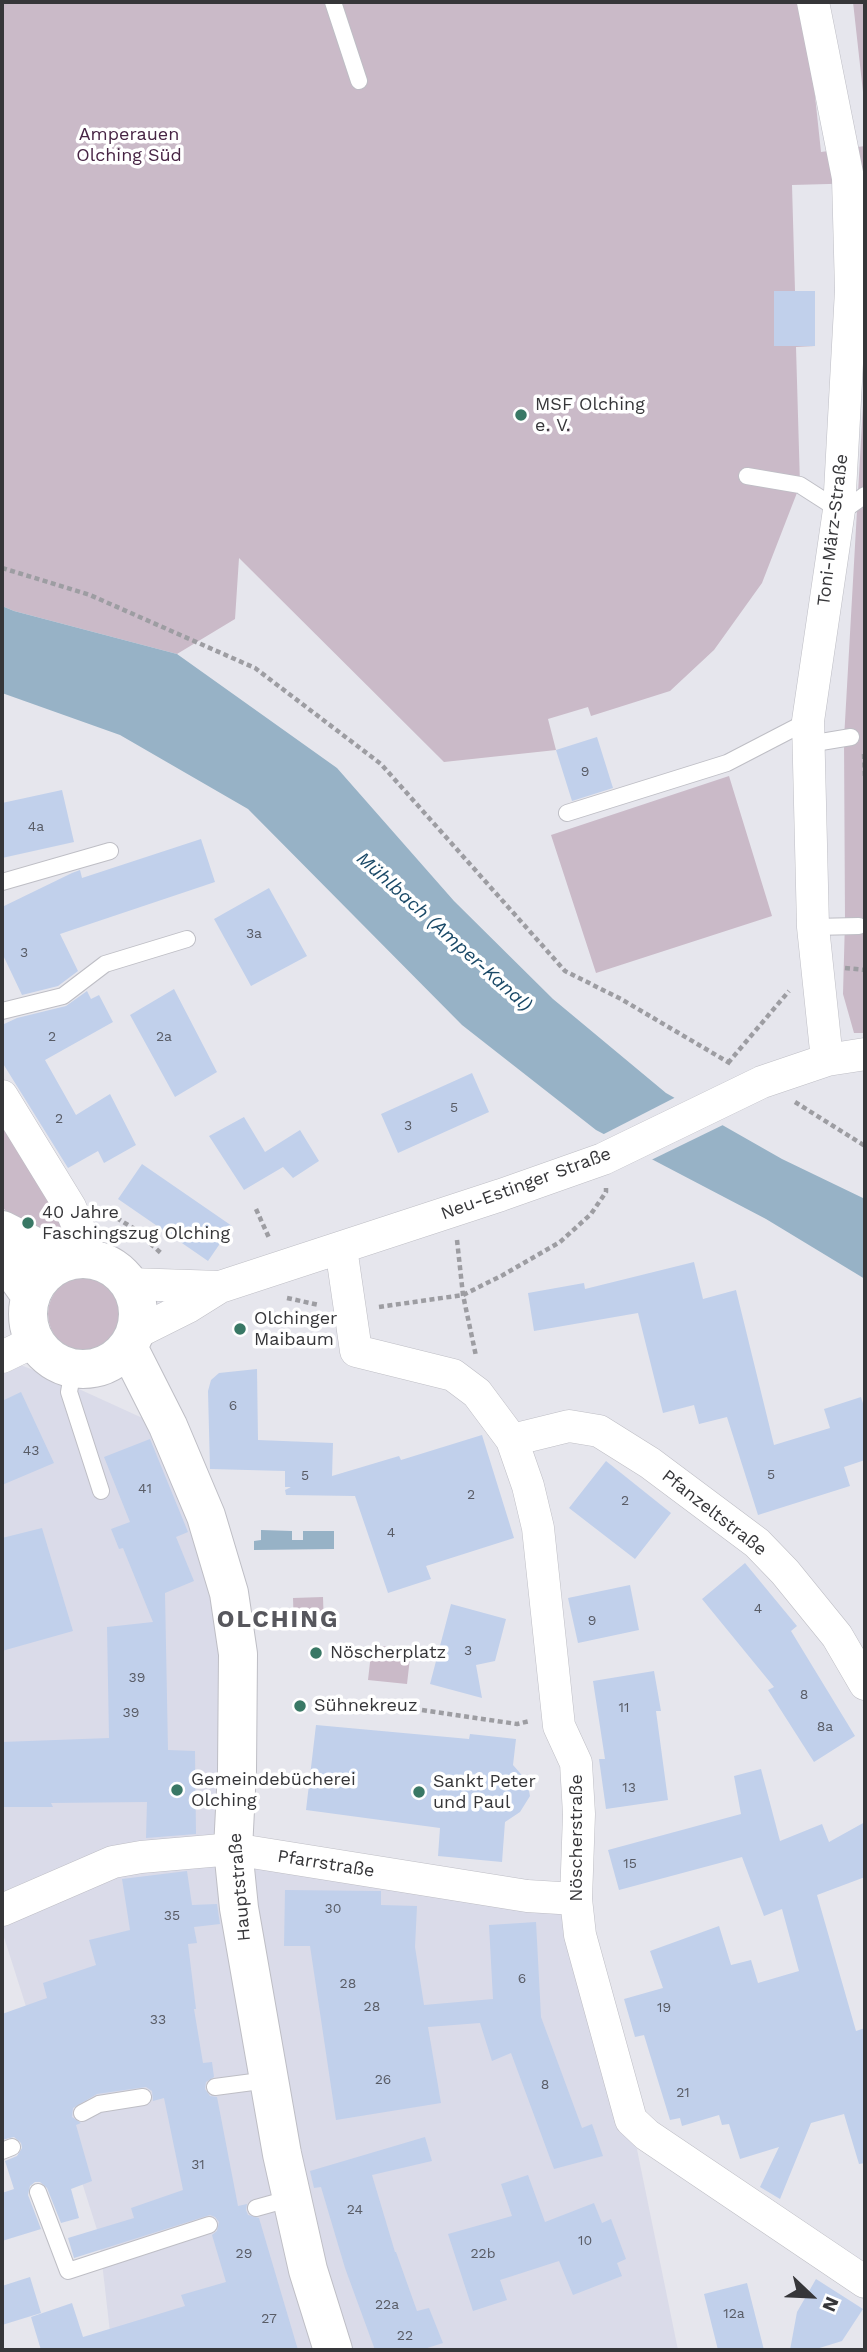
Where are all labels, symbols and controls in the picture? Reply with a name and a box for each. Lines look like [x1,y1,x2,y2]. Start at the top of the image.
park label: Amperauen Olching Süd [76,124,182,166]
place label: MSF Olching e. V. [535,394,645,436]
marker: MSF Olching e. V. [513,407,529,423]
street label: Toni-März-Straße [813,453,853,607]
house number: 9 [581,764,589,780]
house number: 4a [28,819,44,835]
water label: Mühlbach (Amper-Kanal) [352,847,536,1017]
house number: 3a [246,926,262,942]
house number: 3 [20,945,28,961]
house number: 2 [48,1029,56,1045]
house number: 2a [156,1029,172,1045]
house number: 5 [450,1100,458,1116]
house number: 2 [55,1111,63,1127]
house number: 3 [404,1118,412,1134]
street label: Neu-Estinger Straße [438,1143,614,1225]
place label: 40 Jahre Faschingszug Olching [42,1202,230,1244]
marker: 40 Jahre Faschingszug Olching [20,1215,36,1231]
place label: Olchinger Maibaum [254,1308,337,1350]
marker: Olchinger Maibaum [232,1321,248,1337]
house number: 6 [229,1398,237,1414]
house number: 43 [23,1443,39,1459]
street label: Pfanzeltstraße [657,1465,771,1561]
house number: 5 [767,1467,775,1483]
house number: 5 [301,1468,309,1484]
house number: 41 [138,1481,152,1497]
house number: 2 [467,1487,475,1503]
house number: 2 [621,1493,629,1509]
house number: 4 [387,1525,395,1541]
house number: 4 [754,1601,762,1617]
district label: OLCHING [218,1606,338,1634]
house number: 9 [588,1613,596,1629]
place label: Nöscherplatz [330,1642,446,1664]
house number: 3 [464,1643,472,1659]
marker: Nöscherplatz [308,1645,324,1661]
house number: 39 [129,1670,145,1686]
house number: 8 [800,1687,808,1703]
place label: Sühnekreuz [314,1695,418,1717]
marker: Sühnekreuz [292,1698,308,1714]
house number: 11 [619,1700,629,1716]
house number: 39 [123,1705,139,1721]
house number: 8a [817,1719,833,1735]
place label: Gemeindebücherei Olching [191,1769,356,1812]
place label: Sankt Peter und Paul [433,1771,536,1814]
street label: Nöscherstraße [566,1774,588,1902]
house number: 13 [622,1780,636,1796]
marker: Gemeindebücherei Olching [169,1782,185,1798]
marker: Sankt Peter und Paul [411,1784,427,1800]
street label: Hauptstraße [224,1832,256,1942]
street label: Pfarrstraße [276,1846,376,1882]
house number: 15 [623,1856,637,1872]
house number: 30 [325,1901,341,1917]
house number: 35 [164,1908,180,1924]
house number: 6 [518,1971,526,1987]
house number: 28 [340,1976,356,1992]
house number: 28 [364,1999,380,2015]
house number: 19 [657,2000,671,2016]
house number: 33 [150,2012,166,2028]
house number: 26 [375,2072,391,2088]
house number: 8 [541,2077,549,2093]
house number: 21 [676,2085,690,2101]
house number: 31 [191,2157,205,2173]
house number: 24 [347,2202,363,2218]
house number: 10 [578,2233,592,2249]
house number: 29 [236,2246,252,2262]
house number: 22b [470,2246,496,2262]
north arrow [776,2261,846,2331]
text: N [817,2293,844,2315]
house number: 22a [375,2297,399,2313]
house number: 12a [723,2306,745,2322]
house number: 27 [261,2311,277,2327]
house number: 22 [397,2328,413,2344]

